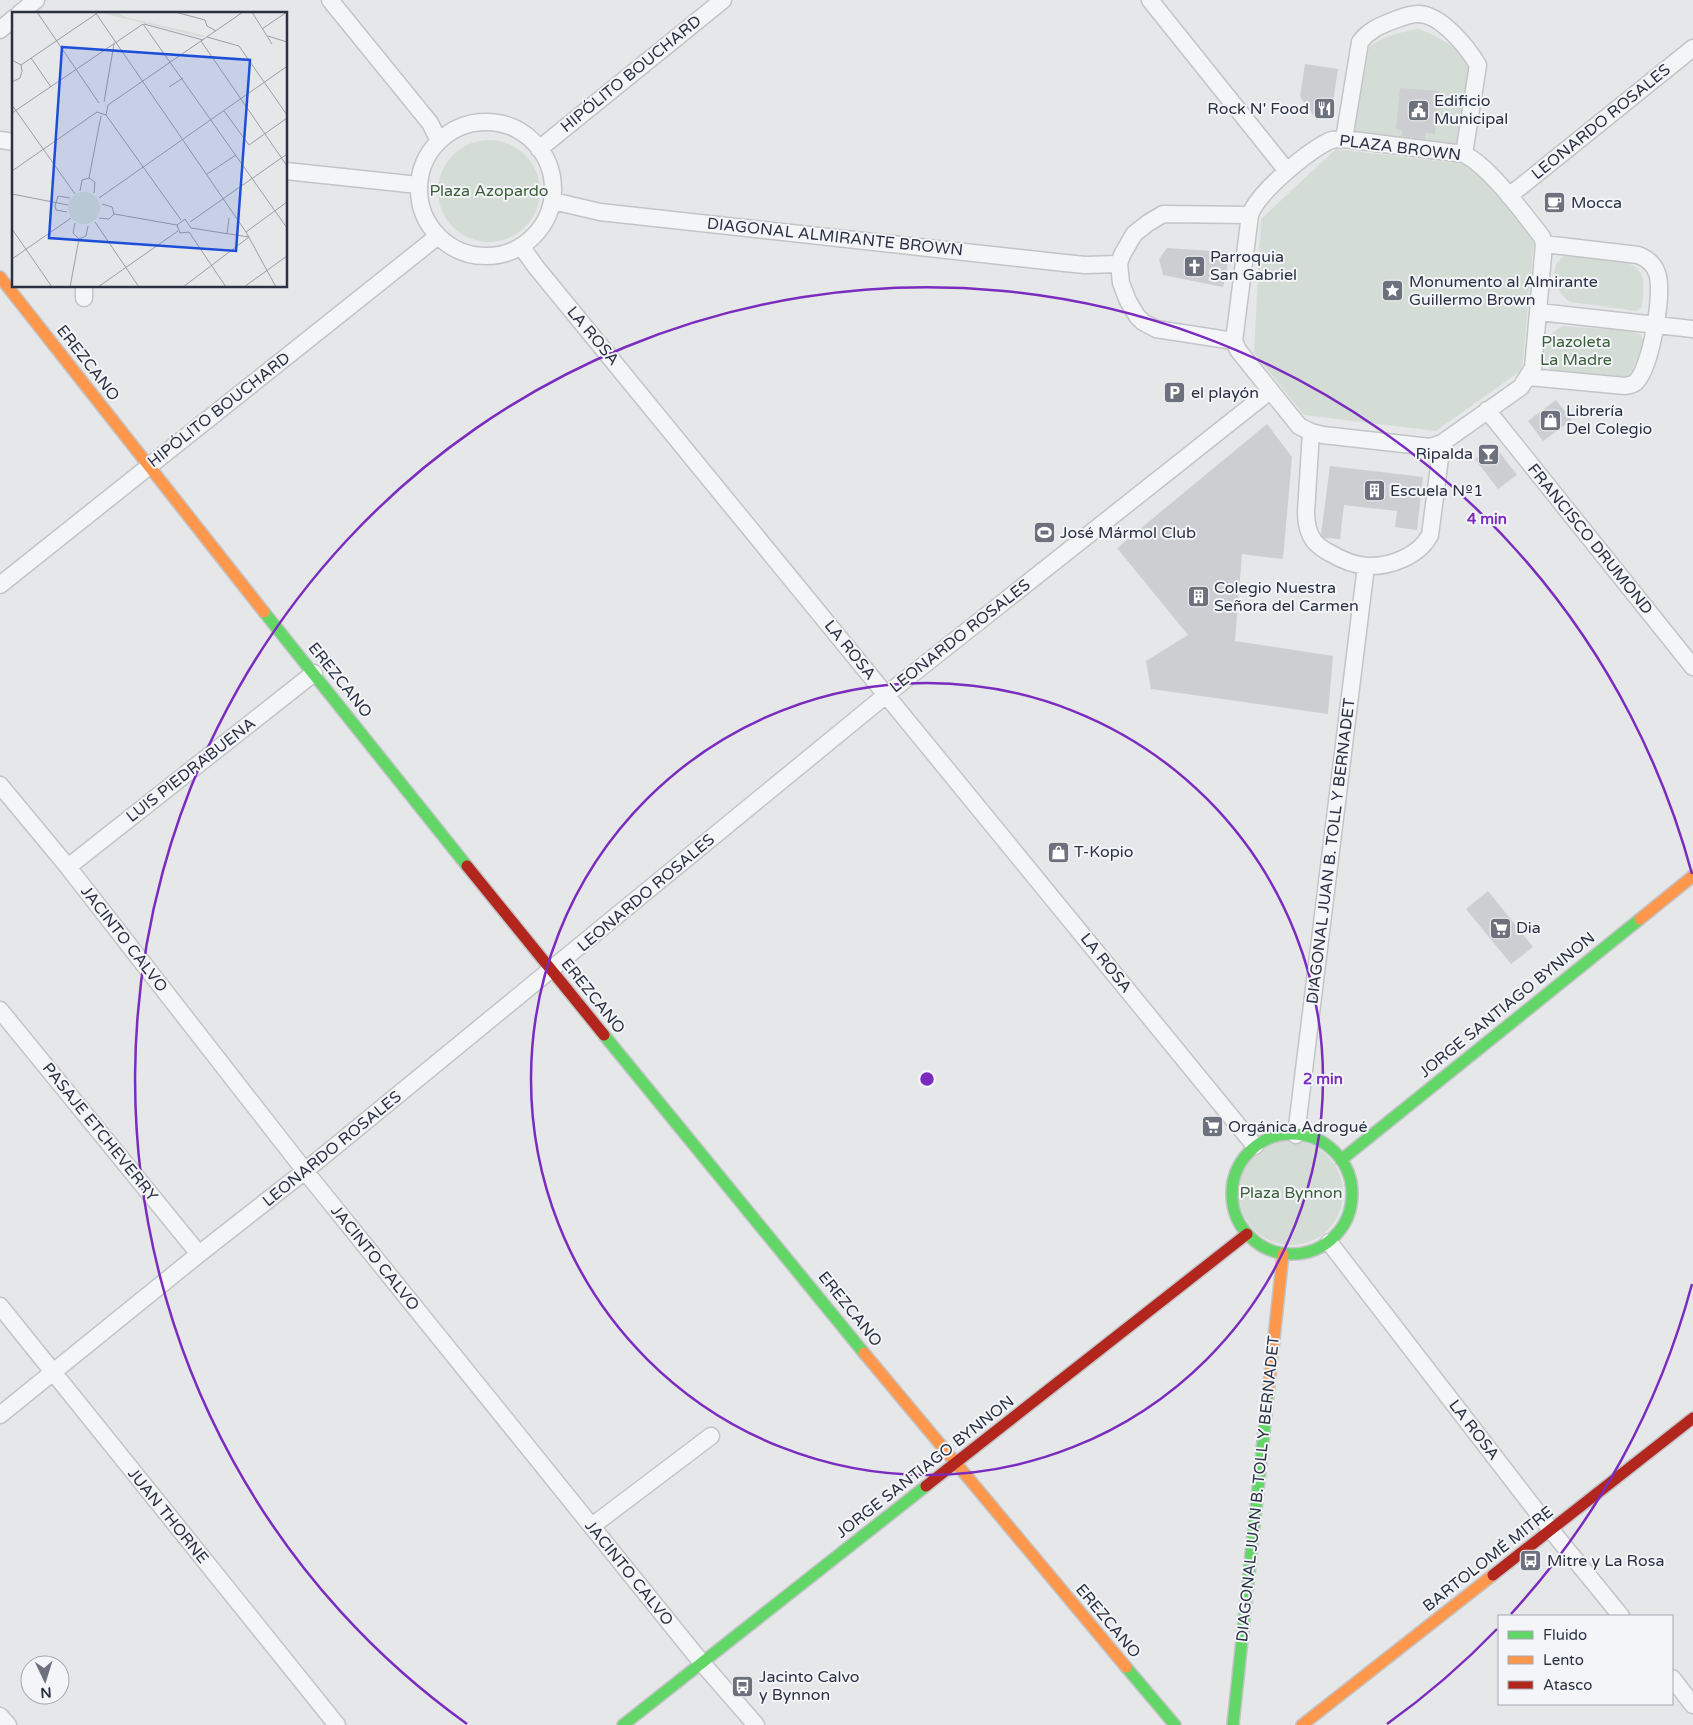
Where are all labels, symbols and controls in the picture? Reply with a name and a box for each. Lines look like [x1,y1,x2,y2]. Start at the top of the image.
street label: HIPÓLITO BOUCHARD [557,11,705,137]
inset map [12,12,288,288]
street label: LEONARDO ROSALES [1527,60,1675,184]
place label: Edificio Municipal [1434,91,1508,129]
restaurant icon: Rock N' Food [1313,97,1337,121]
public building icon: Edificio Municipal [1406,98,1430,122]
place label: Rock N' Food [1207,99,1309,119]
street label: PLAZA BROWN [1338,131,1462,165]
park label: Plaza Azopardo [429,181,549,201]
cafe icon: Mocca [1543,191,1567,215]
place label: Mocca [1571,193,1622,213]
street label: DIAGONAL ALMIRANTE BROWN [706,214,964,260]
place label: Parroquia San Gabriel [1210,247,1297,285]
church icon: Parroquia San Gabriel [1182,254,1206,278]
place label: Monumento al Almirante Guillermo Brown [1409,272,1598,310]
place icon: Monumento al Almirante Guillermo Brown [1381,279,1405,303]
street label: LA ROSA [562,302,624,370]
street label: EREZCANO [52,321,124,405]
park label: Plazoleta La Madre [1540,332,1612,370]
street label: HIPÓLITO BOUCHARD [144,348,294,472]
parking icon: el playón [1163,381,1187,405]
place label: el playón [1191,383,1259,403]
place label: Librería Del Colegio [1566,401,1652,439]
shop icon: Librería Del Colegio [1538,408,1562,432]
bar icon: Ripalda [1477,442,1501,466]
place label: Ripalda [1415,444,1473,464]
street label: FRANCISCO DRUMOND [1523,460,1657,618]
building icon: Escuela Nº1 [1362,479,1386,503]
place label: Escuela Nº1 [1390,481,1483,501]
text: 4 min [1467,510,1507,528]
sports icon: José Mármol Club [1032,521,1056,545]
place label: José Mármol Club [1060,523,1196,543]
street label: LEONARDO ROSALES [886,575,1034,697]
place label: Colegio Nuestra Señora del Carmen [1214,578,1359,616]
building icon: Colegio Nuestra Señora del Carmen [1186,585,1210,609]
street label: LA ROSA [820,616,880,684]
street label: EREZCANO [304,638,376,722]
street label: DIAGONAL JUAN B. TOLL Y BERNADET [1302,697,1360,1005]
street label: LUIS PIEDRABUENA [122,713,260,827]
street label: LEONARDO ROSALES [573,830,719,956]
shop icon: T-Kopio [1046,840,1070,864]
place label: T-Kopio [1074,842,1134,862]
street label: JACINTO CALVO [76,882,172,996]
supermarket icon: Dia [1488,916,1512,940]
place label: Dia [1516,918,1541,938]
street label: JORGE SANTIAGO BYNNON [1415,928,1599,1082]
street label: LA ROSA [1076,929,1136,997]
street label: EREZCANO [557,954,629,1038]
street label: PASAJE ETCHEVERRY [38,1059,162,1205]
centre of rings [918,1070,936,1088]
text: 2 min [1303,1070,1343,1088]
street label: LEONARDO ROSALES [258,1087,406,1211]
supermarket icon: Orgánica Adrogué [1200,1115,1224,1139]
place label: Orgánica Adrogué [1228,1117,1368,1137]
park label: Plaza Bynnon [1239,1183,1343,1203]
street label: JACINTO CALVO [326,1201,424,1315]
street label: EREZCANO [814,1267,886,1351]
street label: DIAGONAL JUAN B. TOLL Y BERNADET [1232,1335,1284,1643]
street label: JORGE SANTIAGO BYNNON [832,1391,1018,1543]
street label: LA ROSA [1444,1396,1504,1464]
street label: JUAN THORNE [123,1464,213,1568]
street label: BARTOLOMÉ MITRE [1419,1502,1557,1616]
street label: JACINTO CALVO [580,1516,678,1630]
bus stop icon: Mitre y La Rosa [1519,1549,1543,1573]
place label: Mitre y La Rosa [1547,1551,1664,1571]
street label: EREZCANO [1071,1580,1145,1662]
legend [1498,1615,1673,1705]
text: Fluido [1543,1626,1587,1644]
text: Lento [1543,1651,1584,1669]
north arrow [20,1655,70,1705]
place label: Jacinto Calvo y Bynnon [759,1667,860,1705]
bus stop icon: Jacinto Calvo y Bynnon [731,1674,755,1698]
text: Atasco [1543,1676,1592,1694]
text: N [40,1684,52,1701]

